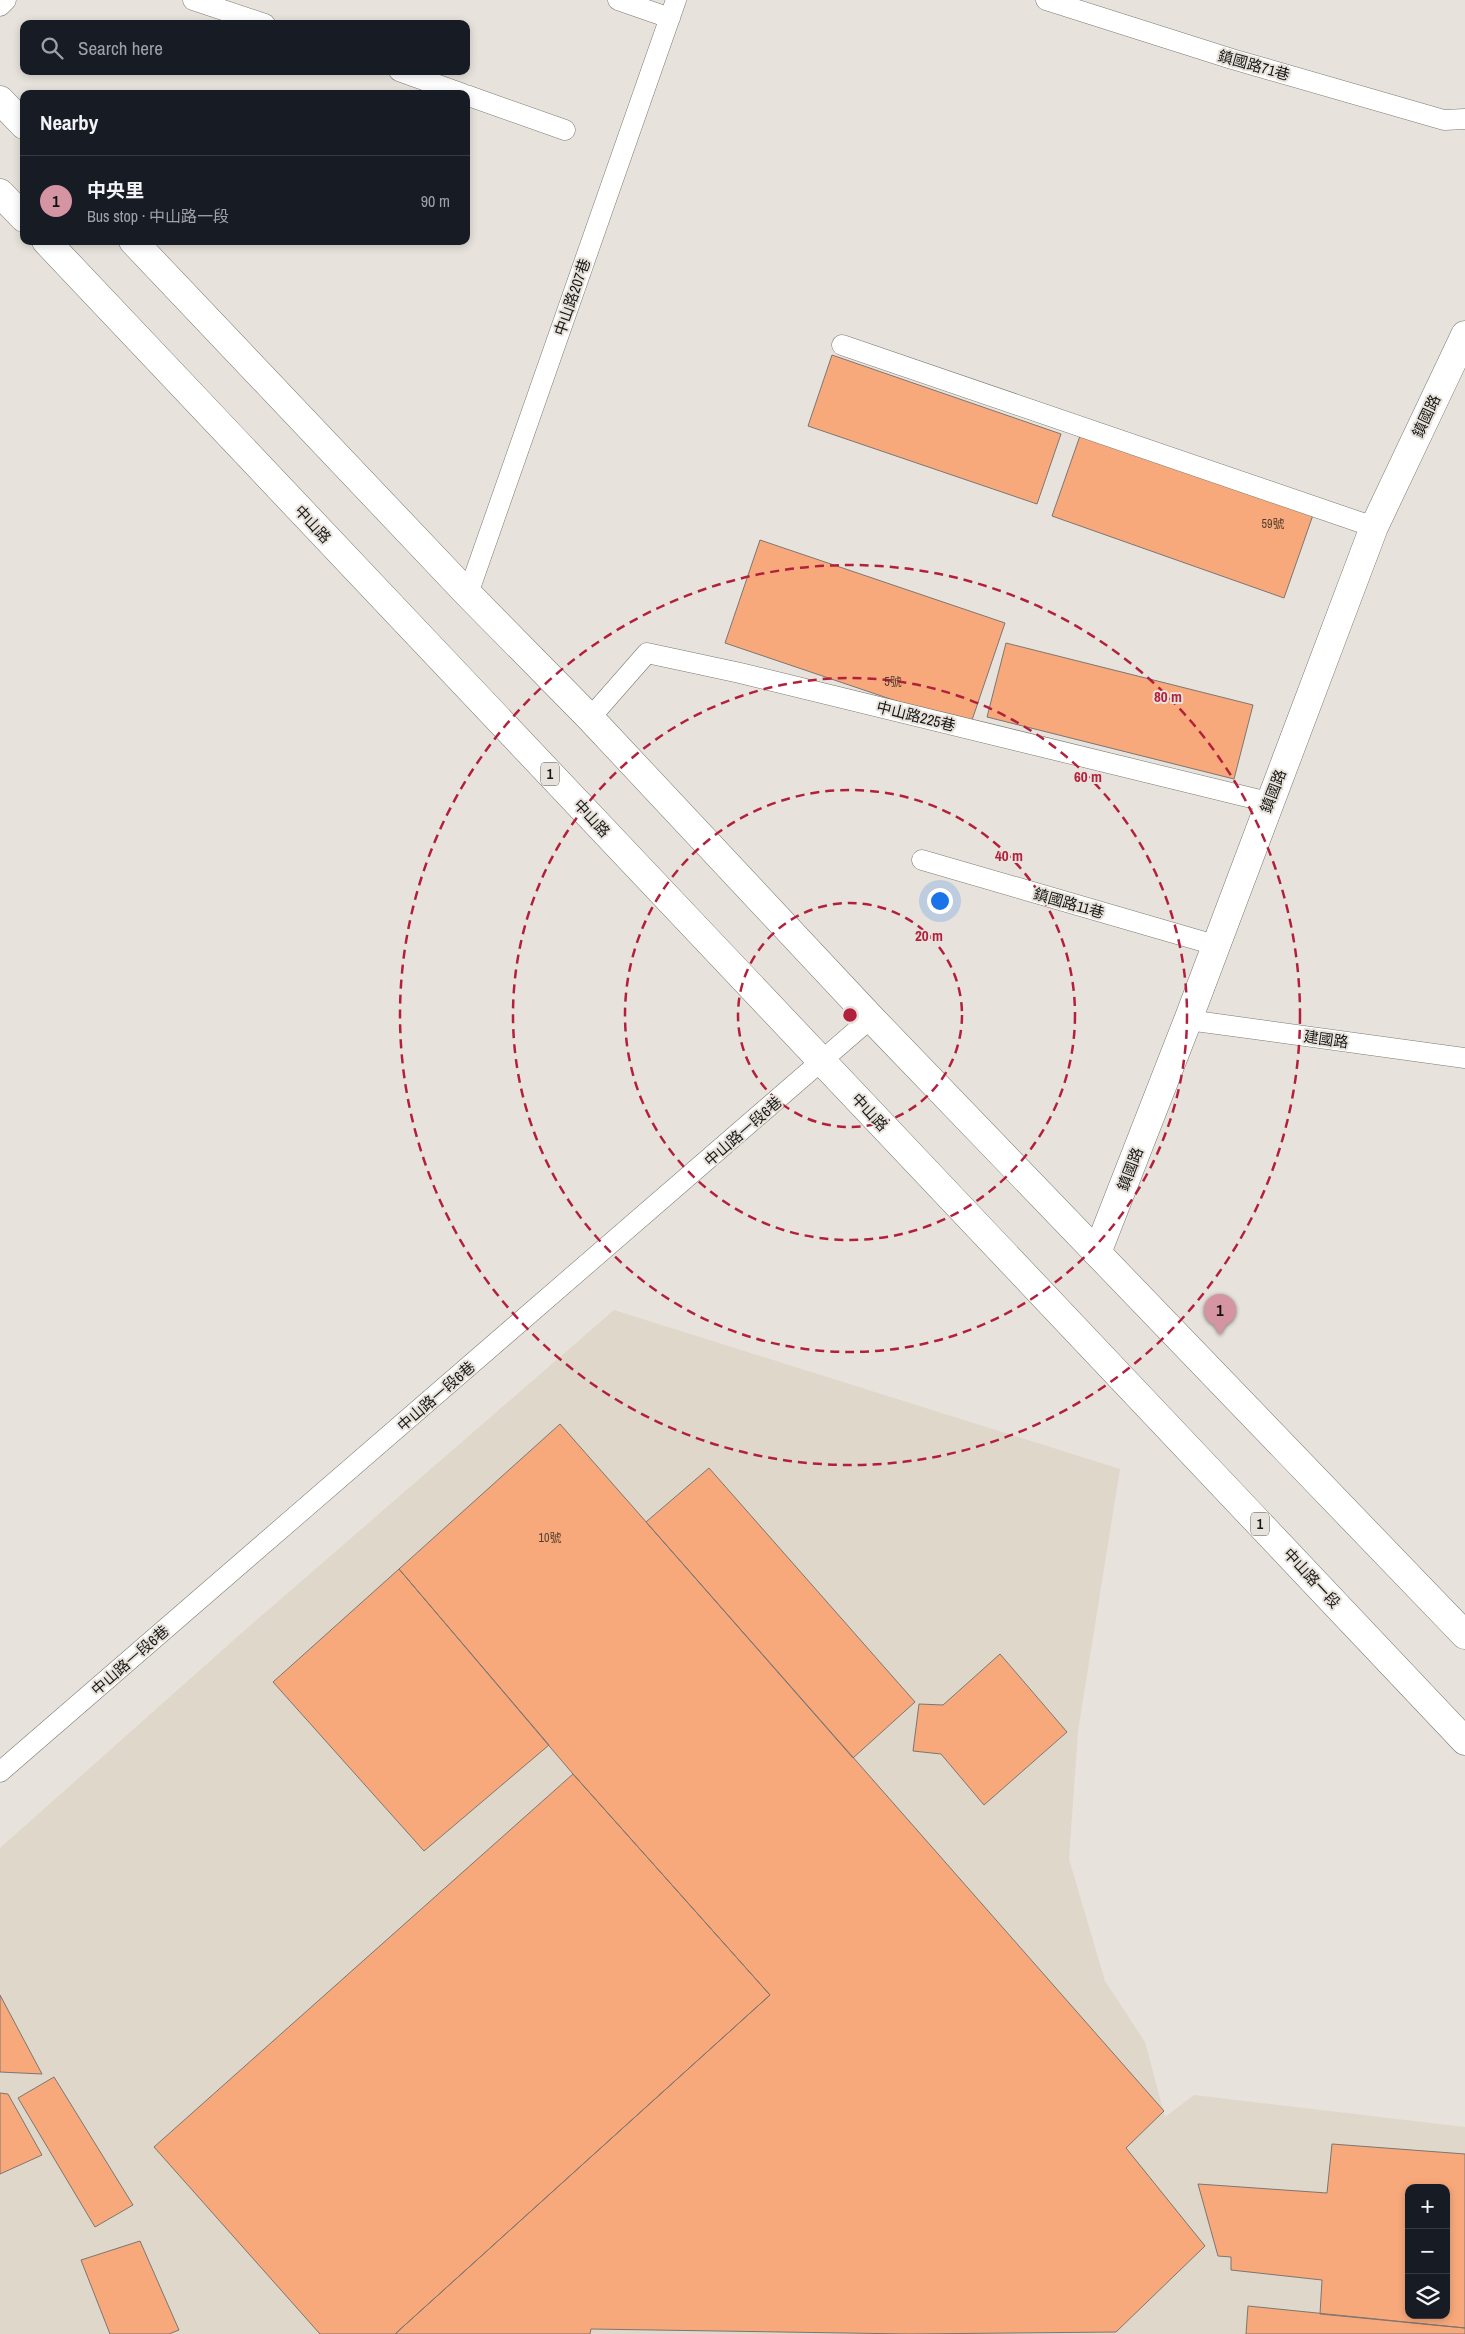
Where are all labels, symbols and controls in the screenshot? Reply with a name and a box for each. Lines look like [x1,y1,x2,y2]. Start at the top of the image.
search box [20,20,470,75]
icon: search [38,34,66,62]
text: Search here [78,35,163,61]
street label: 鎮國路71巷 [1216,45,1292,85]
text: Nearby [40,108,98,137]
text: 中央里 [87,177,144,203]
text: 1 [52,190,60,212]
text: 90 m [421,190,450,212]
text: Bus stop · 中山路一段 [87,205,229,227]
street label: 中山路207巷 [549,256,595,338]
street label: 鎮國路 [1407,391,1445,441]
street label: 中山路 [290,500,336,548]
house number: 59號 [1262,516,1284,532]
house number: 5號 [884,674,902,690]
text: 80 m [1154,686,1182,707]
street label: 中山路225巷 [874,696,958,736]
road number: 1 [541,762,559,786]
text: 60 m [1074,766,1102,787]
street label: 鎮國路 [1255,766,1291,816]
street label: 中山路 [569,794,615,842]
text: 40 m [995,845,1023,866]
street label: 鎮國路11巷 [1031,883,1107,923]
your location [927,888,953,914]
text: 20 m [915,925,943,946]
centre of rings [841,1006,859,1024]
street label: 建國路 [1302,1025,1350,1053]
street label: 中山路 [847,1088,893,1136]
street label: 中山路一段6巷 [700,1091,786,1171]
street label: 鎮國路 [1112,1144,1148,1194]
pin: 1 [1204,1294,1236,1335]
street label: 中山路一段6巷 [393,1356,479,1436]
road number: 1 [1251,1512,1269,1536]
house number: 10號 [539,1530,561,1546]
street label: 中山路一段 [1279,1543,1345,1613]
street label: 中山路一段6巷 [87,1620,173,1700]
map controls [1405,2184,1450,2319]
button: + [1405,2184,1450,2229]
button: − [1405,2229,1450,2274]
button: layers [1405,2274,1450,2319]

